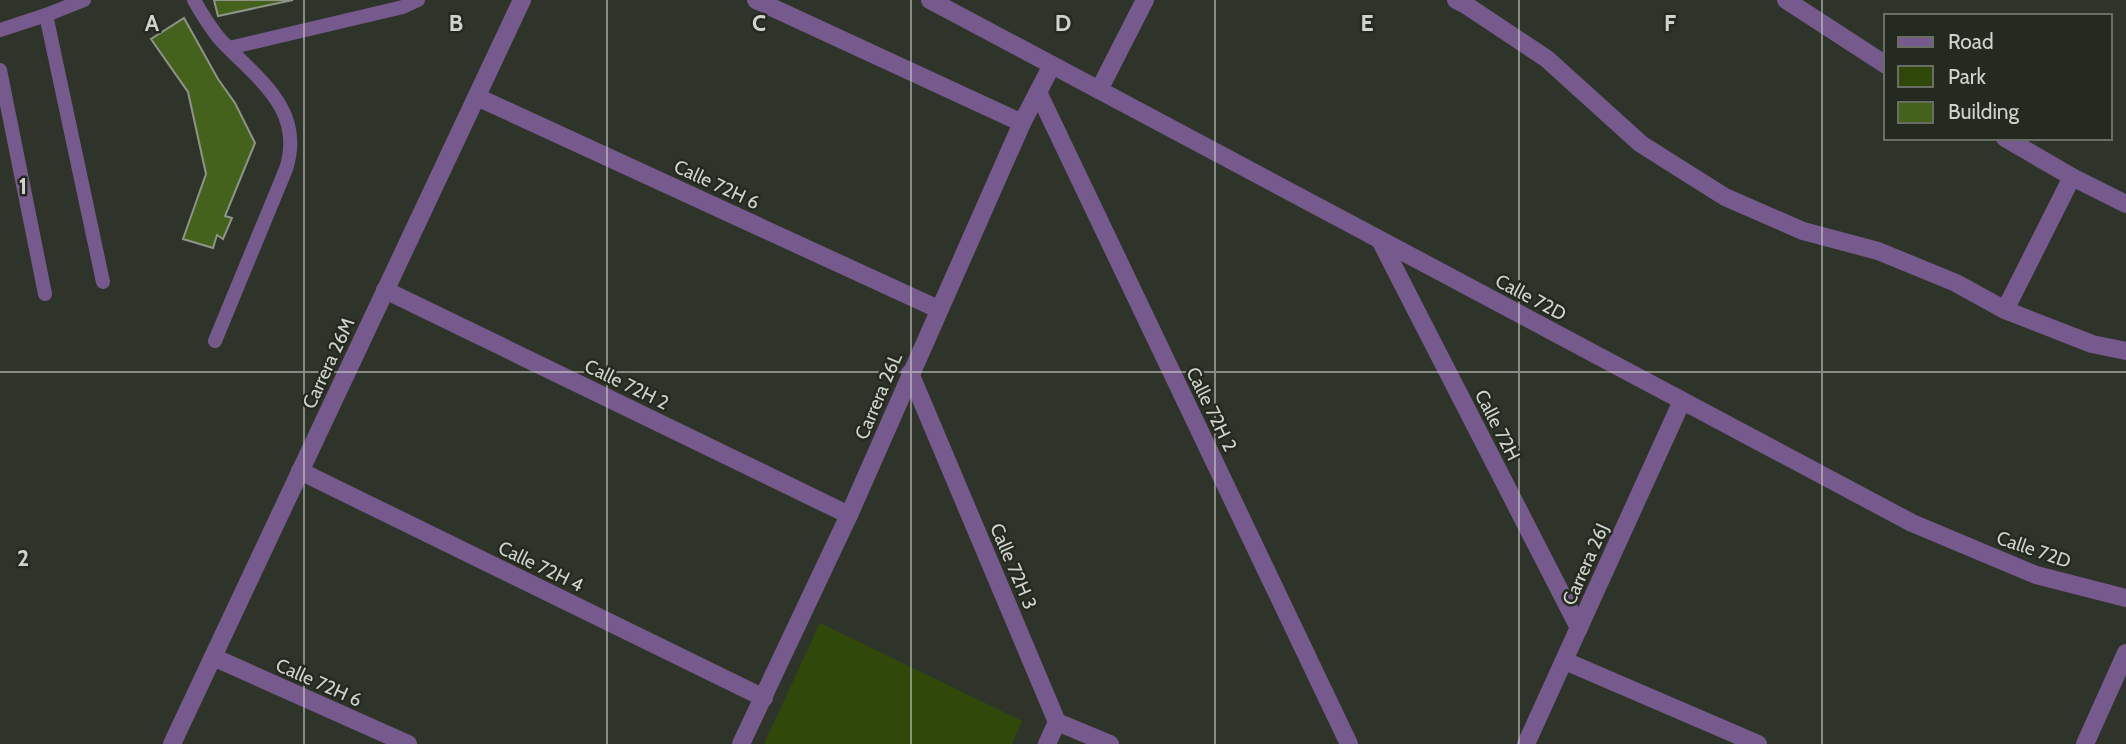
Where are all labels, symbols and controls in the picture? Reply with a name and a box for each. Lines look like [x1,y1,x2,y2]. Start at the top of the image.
text: A [145,9,160,37]
text: B [449,9,463,37]
text: C [752,9,766,37]
text: D [1055,9,1071,37]
text: E [1360,9,1374,37]
text: F [1664,9,1676,37]
legend [1884,14,2112,140]
text: Road [1948,29,1994,54]
text: Park [1948,64,1986,89]
text: Building [1948,99,2020,124]
street label: Calle 72H 6 [670,155,763,214]
text: 1 [19,172,27,200]
street label: Calle 72D [1491,269,1570,326]
street label: Carrera 26M [297,314,360,412]
street label: Carrera 26L [850,349,907,443]
street label: Calle 72H 2 [581,354,673,415]
street label: Calle 72H 2 [1181,363,1242,455]
street label: Calle 72H [1470,386,1525,465]
street label: Calle 72H 3 [985,520,1042,613]
street label: Carrera 26J [1557,520,1614,609]
street label: Calle 72D [1994,526,2074,573]
street label: Calle 72H 4 [494,536,587,597]
text: 2 [17,544,29,572]
street label: Calle 72H 6 [272,653,365,712]

